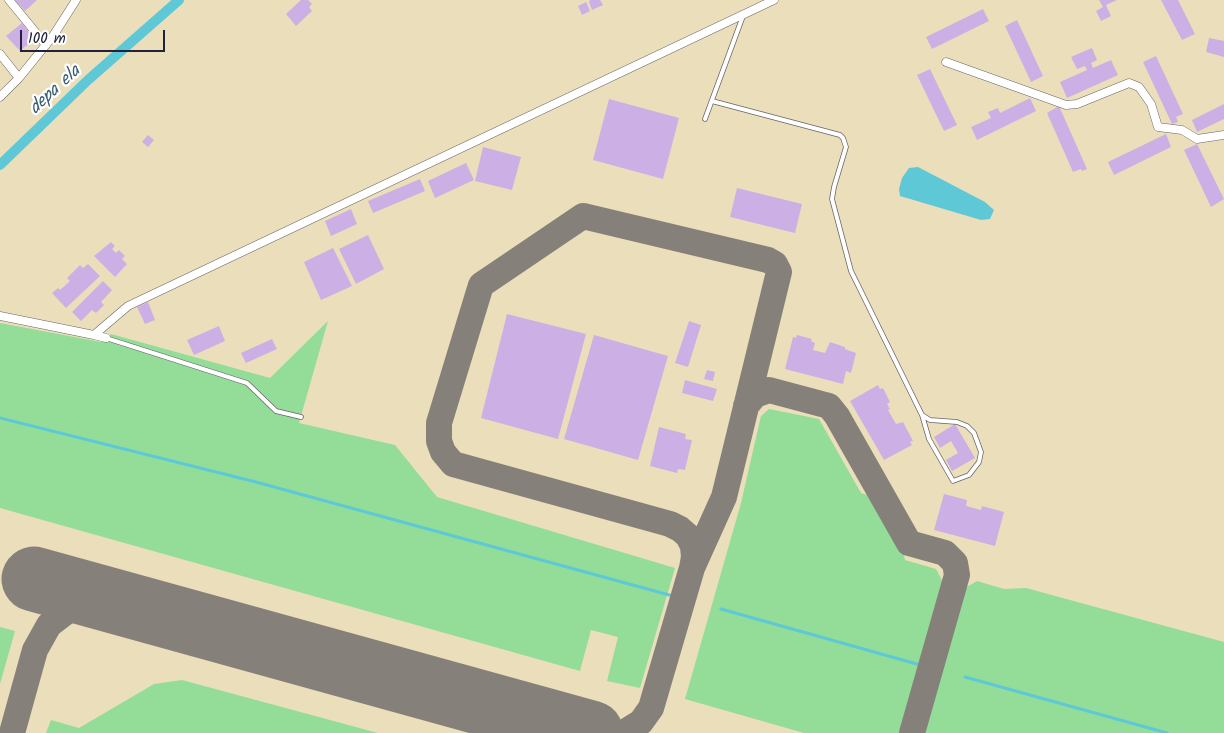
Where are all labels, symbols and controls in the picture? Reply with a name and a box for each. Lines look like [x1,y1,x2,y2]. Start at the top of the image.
scale bar [22,20,168,52]
text: 100 m [28,27,66,51]
water label: depa ela [26,62,86,120]

